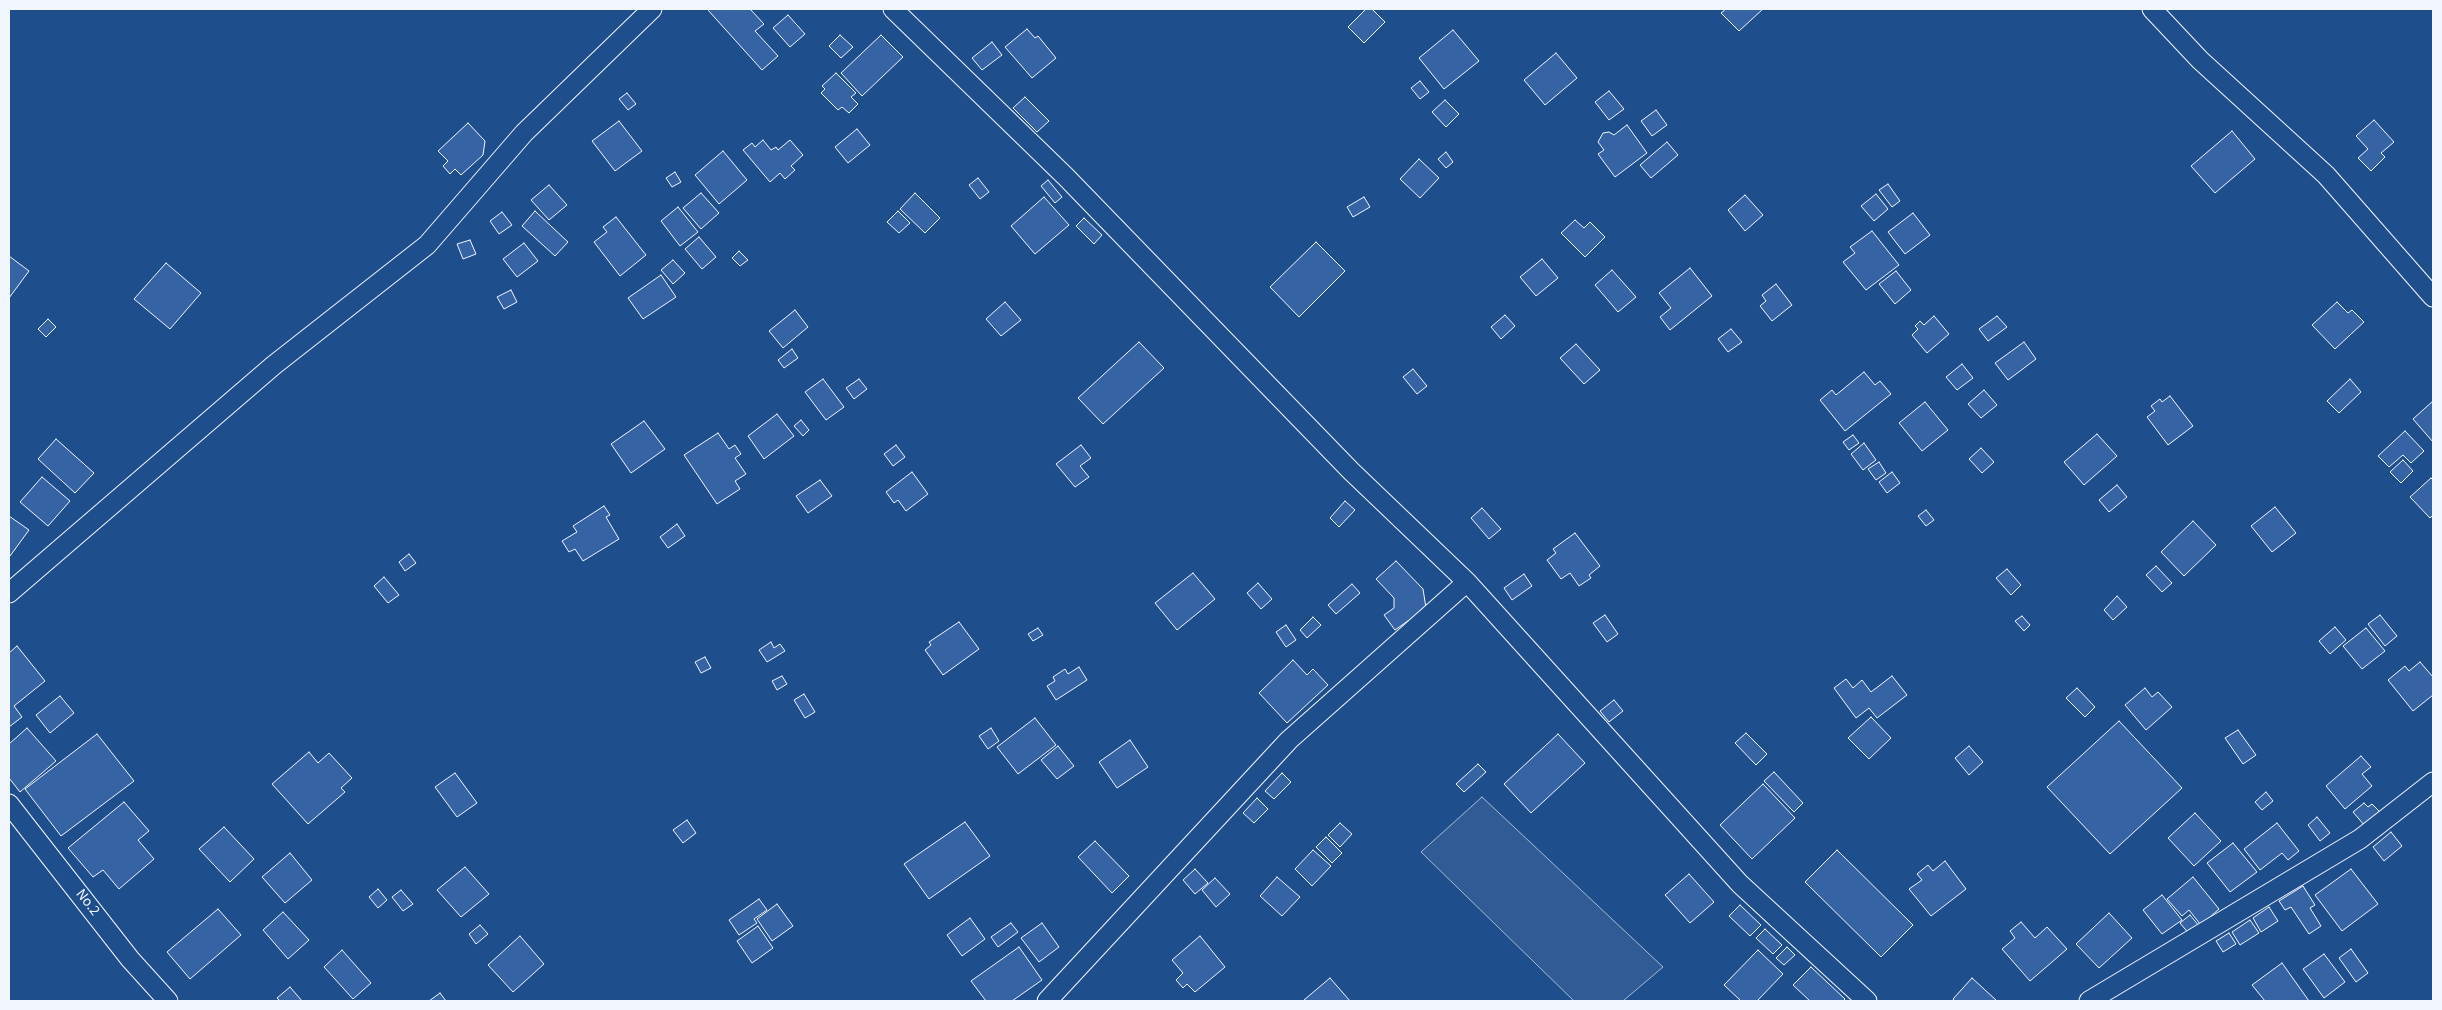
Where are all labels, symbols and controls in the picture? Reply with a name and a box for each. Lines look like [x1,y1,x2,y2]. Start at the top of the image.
street label: No.2 [71,886,103,920]

